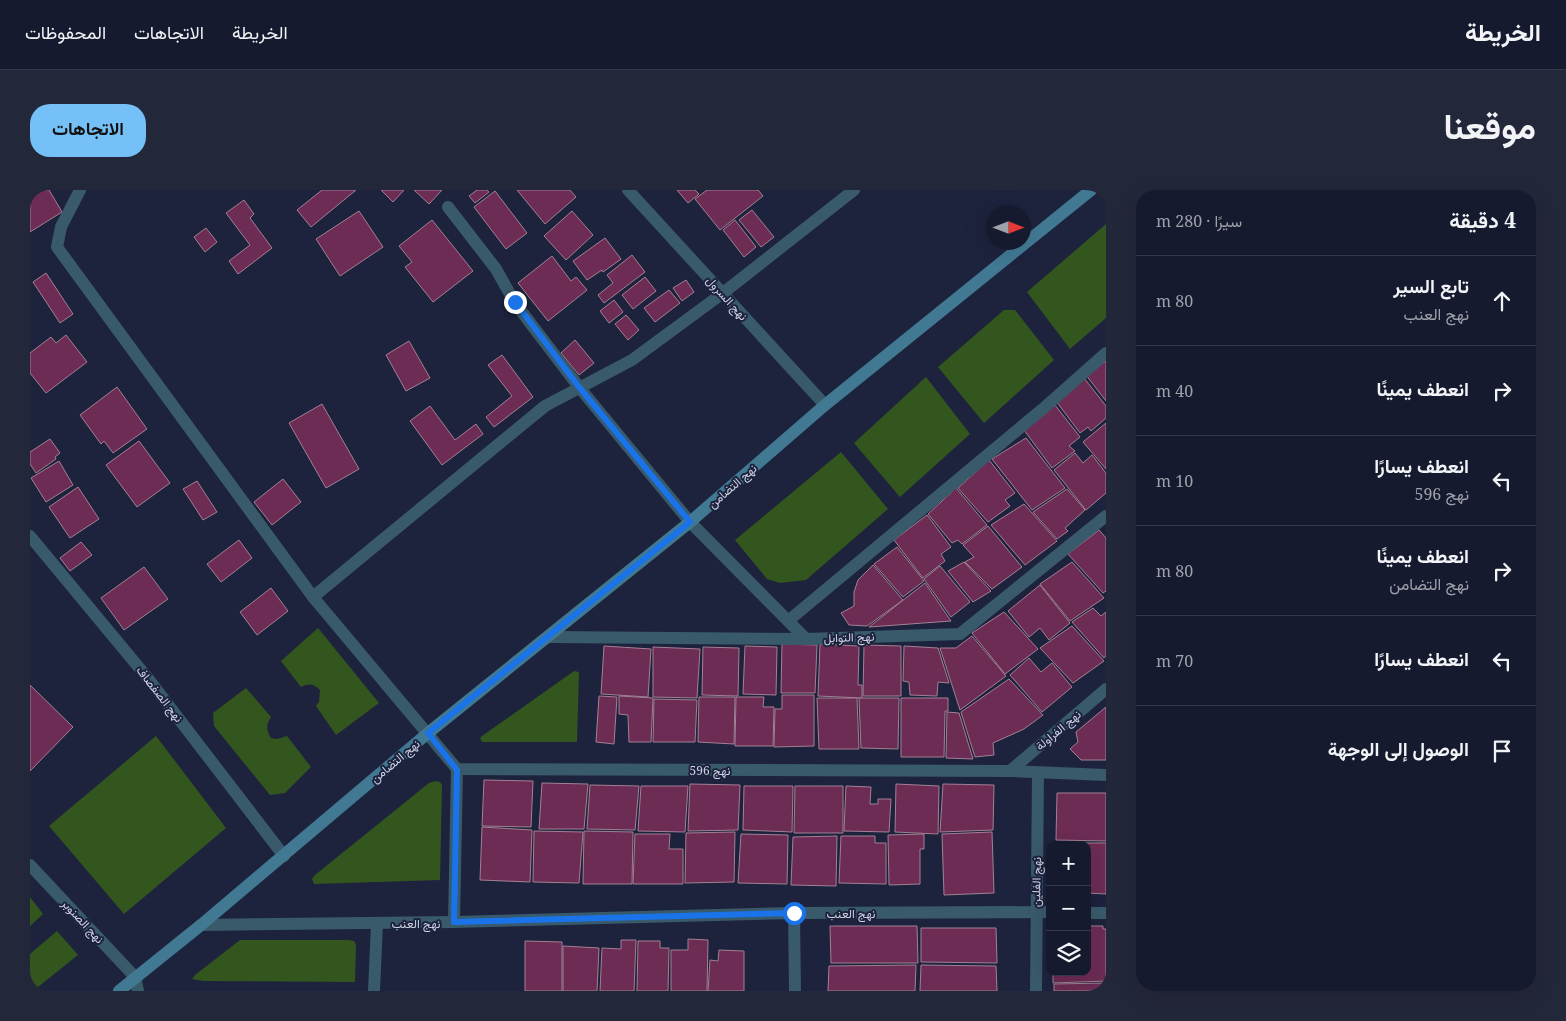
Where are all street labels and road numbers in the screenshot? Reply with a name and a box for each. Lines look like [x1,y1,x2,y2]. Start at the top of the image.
street label: نهج السرول [702,272,752,325]
street label: نهج التضامن [704,460,761,513]
street label: نهج التوابل [823,628,875,647]
street label: نهج الصفصاف [132,662,187,726]
street label: نهج الفراولة [1032,706,1085,755]
street label: نهج التضامن [367,735,424,788]
street label: نهج 596 [690,762,730,780]
street label: نهج الفلين [1027,857,1046,907]
street label: نهج الصنوبر [57,894,108,948]
street label: نهج العنب [826,905,876,923]
street label: نهج العنب [391,915,441,933]

